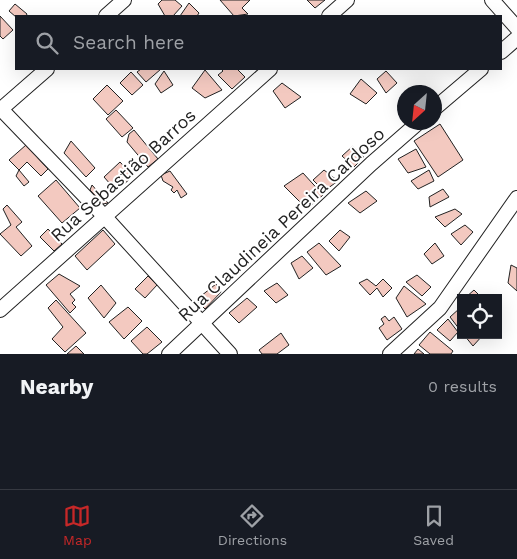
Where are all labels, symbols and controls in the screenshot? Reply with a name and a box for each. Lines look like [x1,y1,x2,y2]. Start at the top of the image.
search box [15,15,502,70]
icon: search [33,29,61,57]
text: Search here [73,31,184,54]
north arrow [397,85,442,130]
street label: Rua Sebastião Barros [46,104,200,246]
street label: Rua Claudineia Pereira Cardoso [173,123,389,325]
map controls [457,294,502,339]
button: locate [457,294,502,339]
text: Nearby [20,374,93,399]
text: 0 results [428,377,497,396]
tab: Map [63,502,92,548]
tab: Directions [218,502,287,548]
tab: Saved [413,502,454,548]

